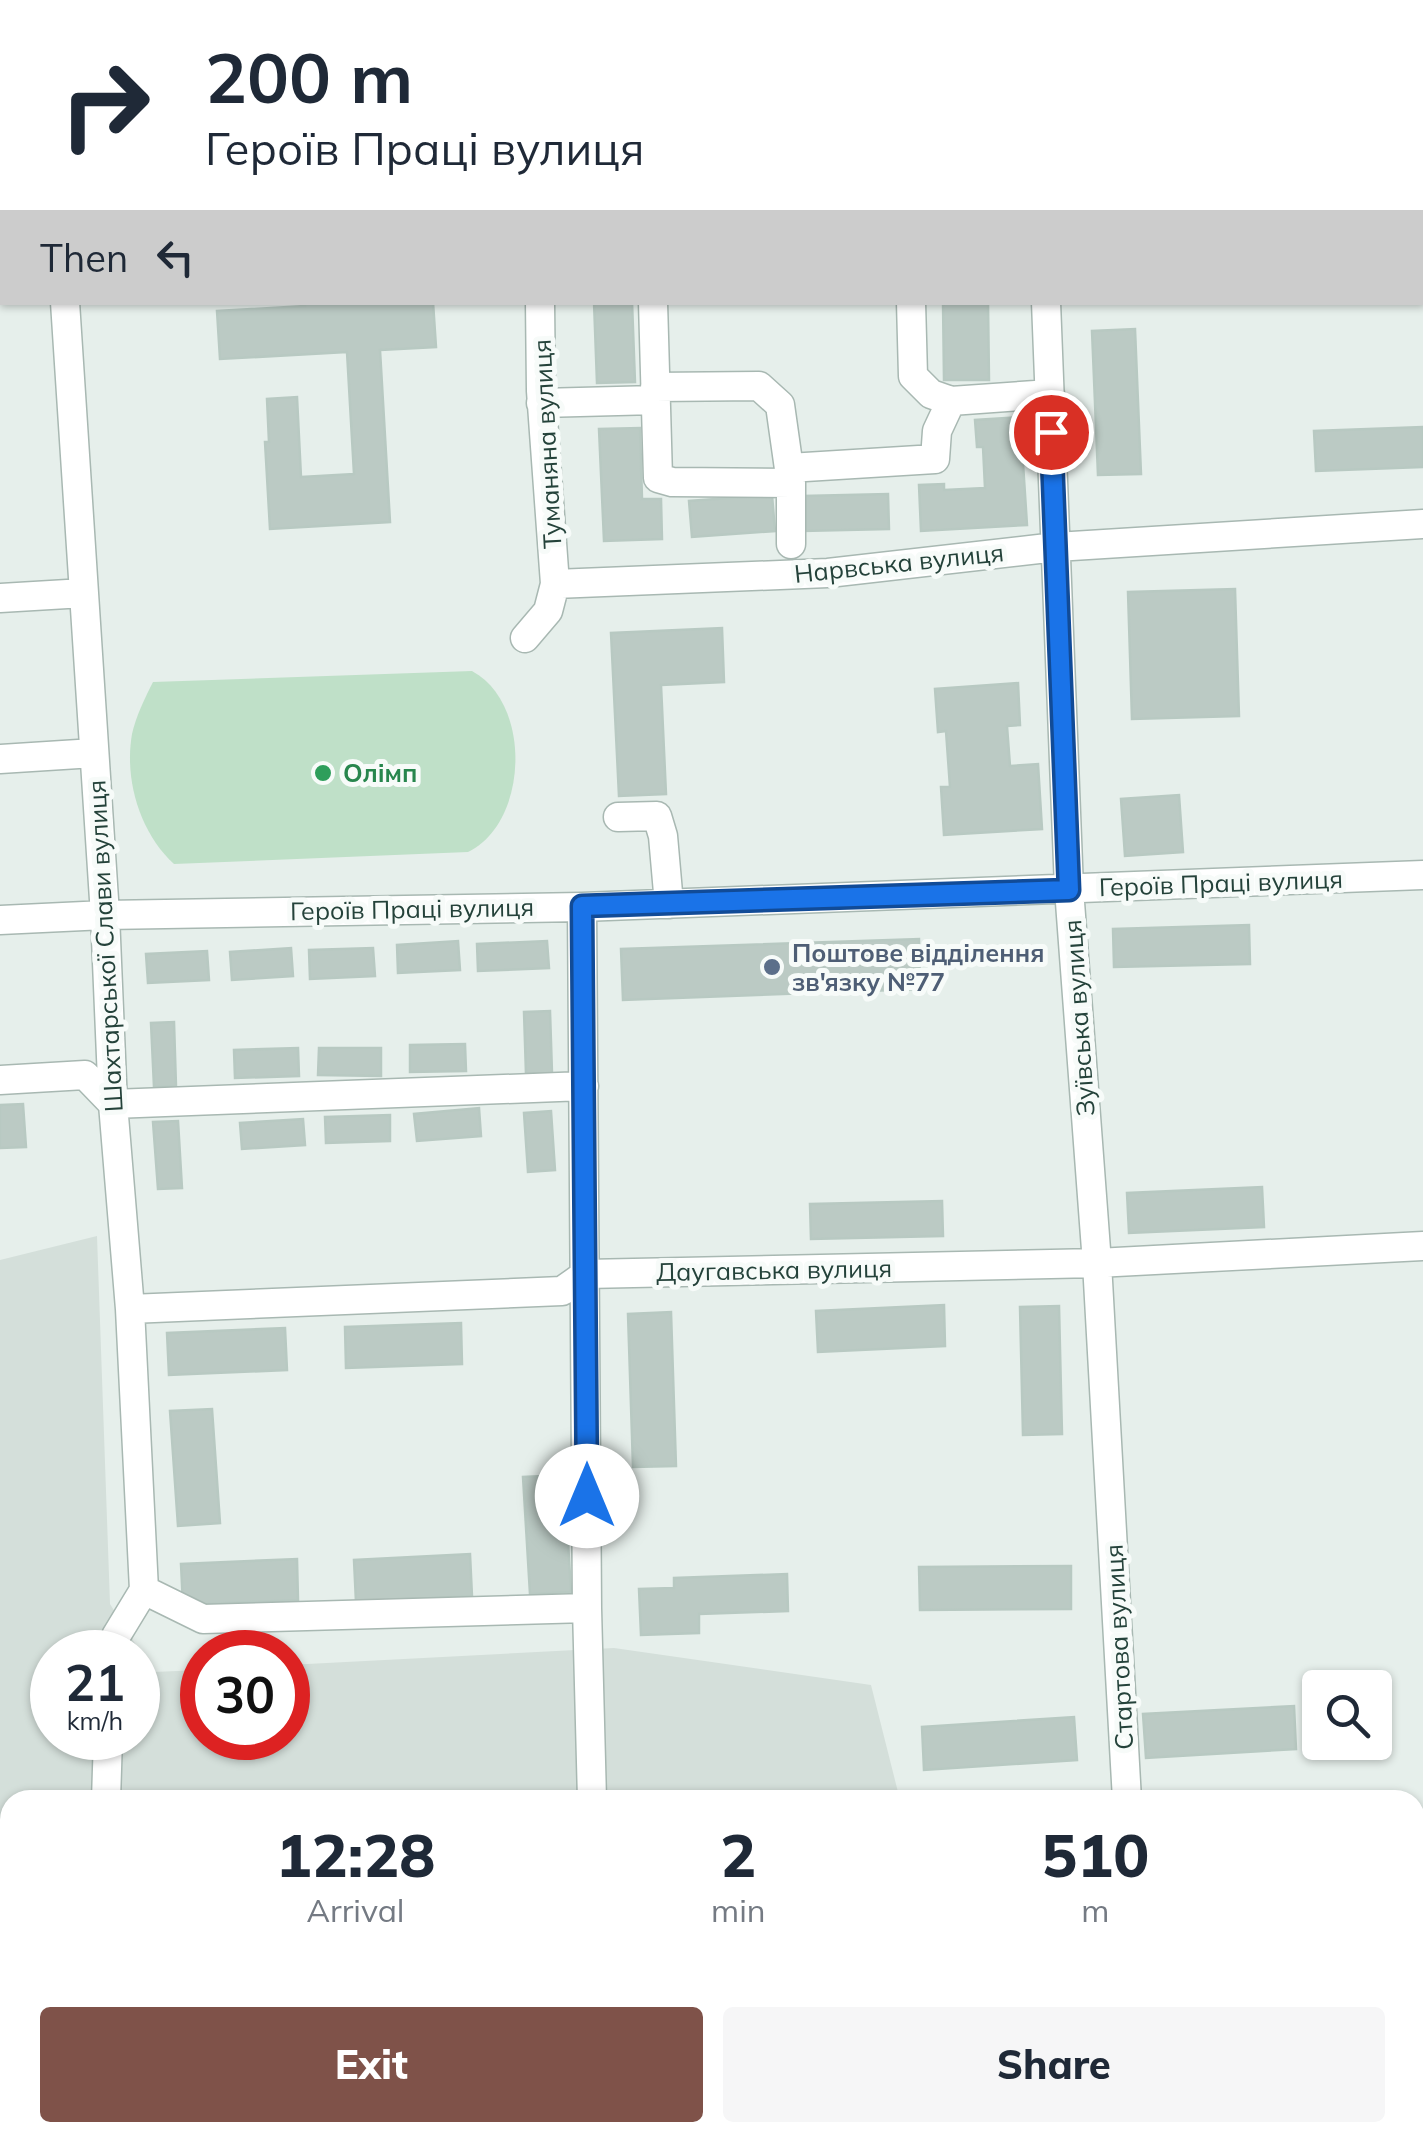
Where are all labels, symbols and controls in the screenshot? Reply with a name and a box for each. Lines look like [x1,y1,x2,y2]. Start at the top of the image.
text: 200 m [205,33,413,121]
icon: right [40,40,170,170]
text: Героїв Праці вулиця [205,120,644,176]
icon: left [148,230,203,285]
text: Then [40,234,128,282]
street label: Туманяна вулиця [526,339,567,549]
pin [1009,390,1094,475]
icon: arrive [1024,405,1079,460]
street label: Нарвська вулиця [793,536,1005,589]
place label: Олімп [343,757,417,788]
marker: Олімп [312,762,334,784]
street label: Шахтарської Слави вулиця [80,779,129,1113]
street label: Героїв Праці вулиця [1098,863,1344,902]
street label: Героїв Праці вулиця [290,891,534,926]
street label: Зуївська вулиця [1056,919,1101,1117]
place label: Поштове відділення зв'язку №77 [792,937,1044,997]
marker: Поштове відділення зв'язку №77 [761,956,783,978]
street label: Даугавська вулиця [656,1252,892,1287]
position arrow [535,1444,639,1548]
street label: Стартова вулиця [1098,1543,1139,1751]
speed limit sign: 30 [180,1630,310,1760]
text: 21 [65,1651,125,1714]
map controls [1302,1670,1392,1760]
button: search [1302,1670,1392,1760]
text: km/h [67,1705,123,1736]
text: 12:28 [276,1817,435,1892]
text: 2 [720,1817,756,1892]
text: 510 [1041,1817,1149,1892]
text: Arrival [307,1890,404,1930]
text: min [711,1890,766,1930]
text: m [1081,1890,1109,1930]
button: Exit [40,2007,703,2122]
button: Share [723,2007,1385,2122]

